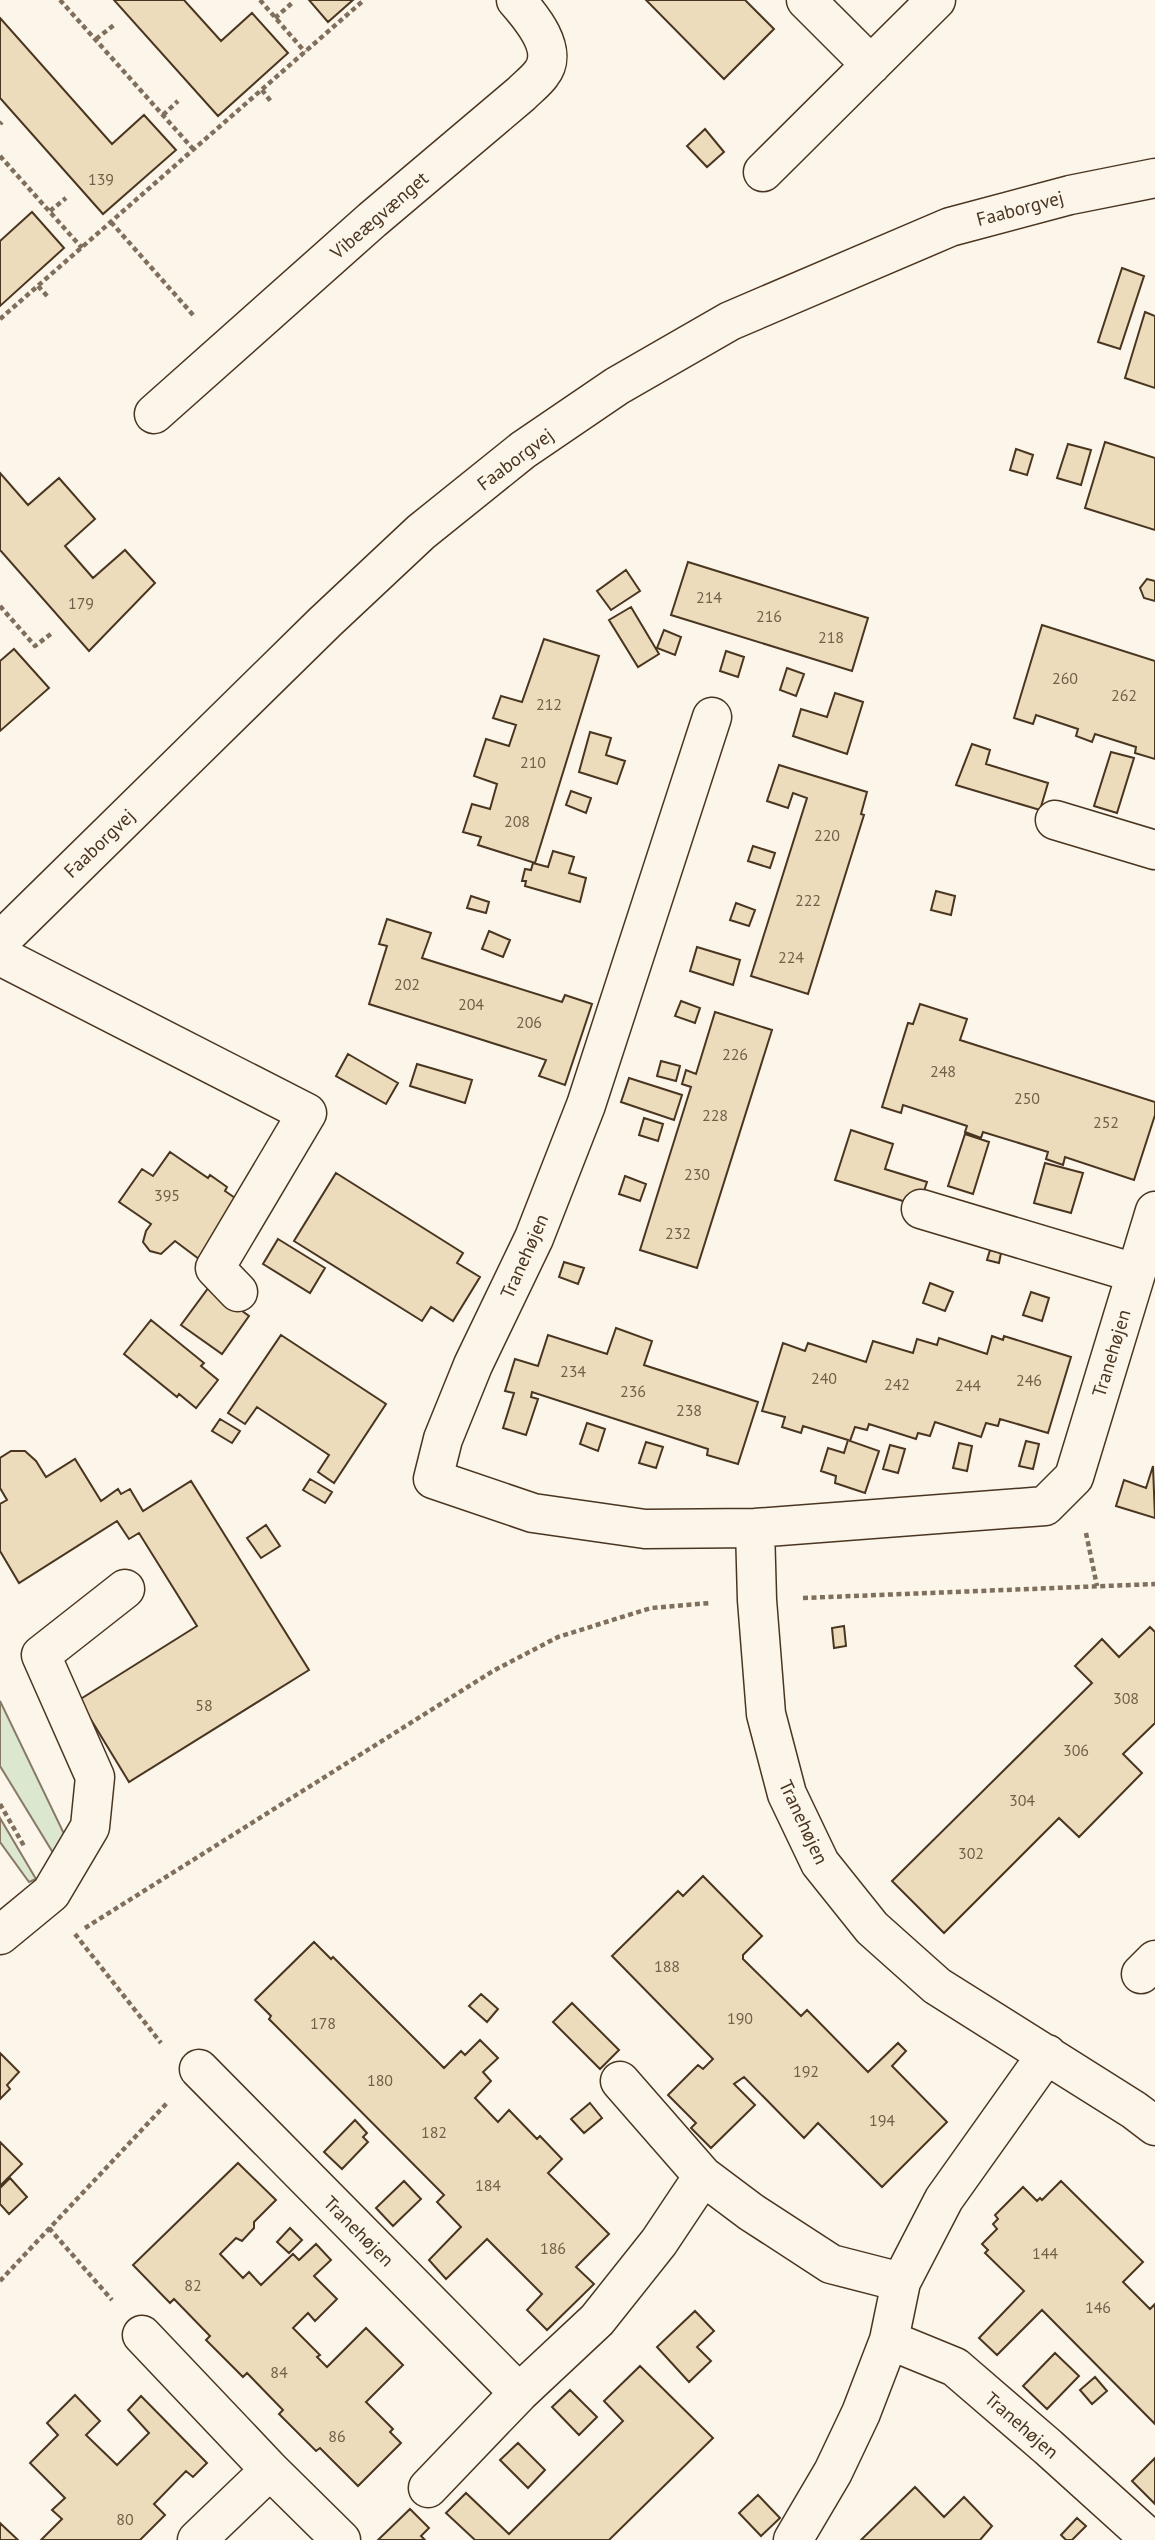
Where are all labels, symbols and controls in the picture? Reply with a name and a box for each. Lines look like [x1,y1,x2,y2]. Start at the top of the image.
street label: Vibeægvænget [324,166,433,265]
house number: 139 [88,169,114,189]
street label: Faaborgvej [974,185,1066,231]
street label: Faaborgvej [472,422,558,496]
house number: 214 [696,587,722,607]
house number: 179 [68,593,94,613]
house number: 216 [756,606,782,626]
house number: 218 [818,627,844,647]
house number: 260 [1052,668,1078,688]
house number: 262 [1111,685,1137,705]
house number: 212 [536,694,562,714]
house number: 210 [520,752,546,772]
street label: Faaborgvej [58,803,140,883]
house number: 208 [504,811,530,831]
house number: 220 [814,825,840,845]
house number: 222 [795,890,821,910]
house number: 224 [778,947,804,967]
house number: 202 [394,974,420,994]
house number: 204 [458,994,484,1014]
house number: 206 [516,1012,542,1032]
house number: 226 [722,1044,748,1064]
house number: 248 [930,1061,956,1081]
house number: 250 [1014,1088,1040,1108]
house number: 228 [702,1105,728,1125]
house number: 252 [1093,1112,1119,1132]
house number: 230 [684,1164,710,1184]
house number: 395 [154,1185,180,1205]
street label: Tranehøjen [495,1210,553,1302]
house number: 232 [665,1223,691,1243]
street label: Tranehøjen [1086,1306,1136,1400]
house number: 234 [560,1361,586,1381]
house number: 240 [811,1368,837,1388]
house number: 246 [1016,1370,1042,1390]
house number: 242 [884,1374,910,1394]
house number: 244 [955,1375,981,1395]
house number: 236 [620,1381,646,1401]
house number: 238 [676,1400,702,1420]
house number: 308 [1113,1688,1139,1708]
house number: 58 [195,1695,213,1715]
house number: 306 [1063,1740,1089,1760]
street label: Tranehøjen [774,1776,834,1868]
house number: 304 [1009,1790,1035,1810]
house number: 302 [958,1843,984,1863]
house number: 188 [654,1956,680,1976]
house number: 190 [727,2008,753,2028]
house number: 178 [310,2013,336,2033]
house number: 192 [793,2061,819,2081]
house number: 180 [367,2070,393,2090]
house number: 194 [869,2110,895,2130]
house number: 182 [421,2122,447,2142]
house number: 184 [475,2175,501,2195]
street label: Tranehøjen [319,2191,399,2271]
house number: 186 [540,2238,566,2258]
house number: 144 [1032,2243,1058,2263]
house number: 82 [184,2275,202,2295]
house number: 146 [1085,2297,1111,2317]
house number: 84 [270,2362,288,2382]
street label: Tranehøjen [980,2386,1064,2464]
house number: 86 [328,2426,346,2446]
house number: 80 [116,2509,134,2529]

